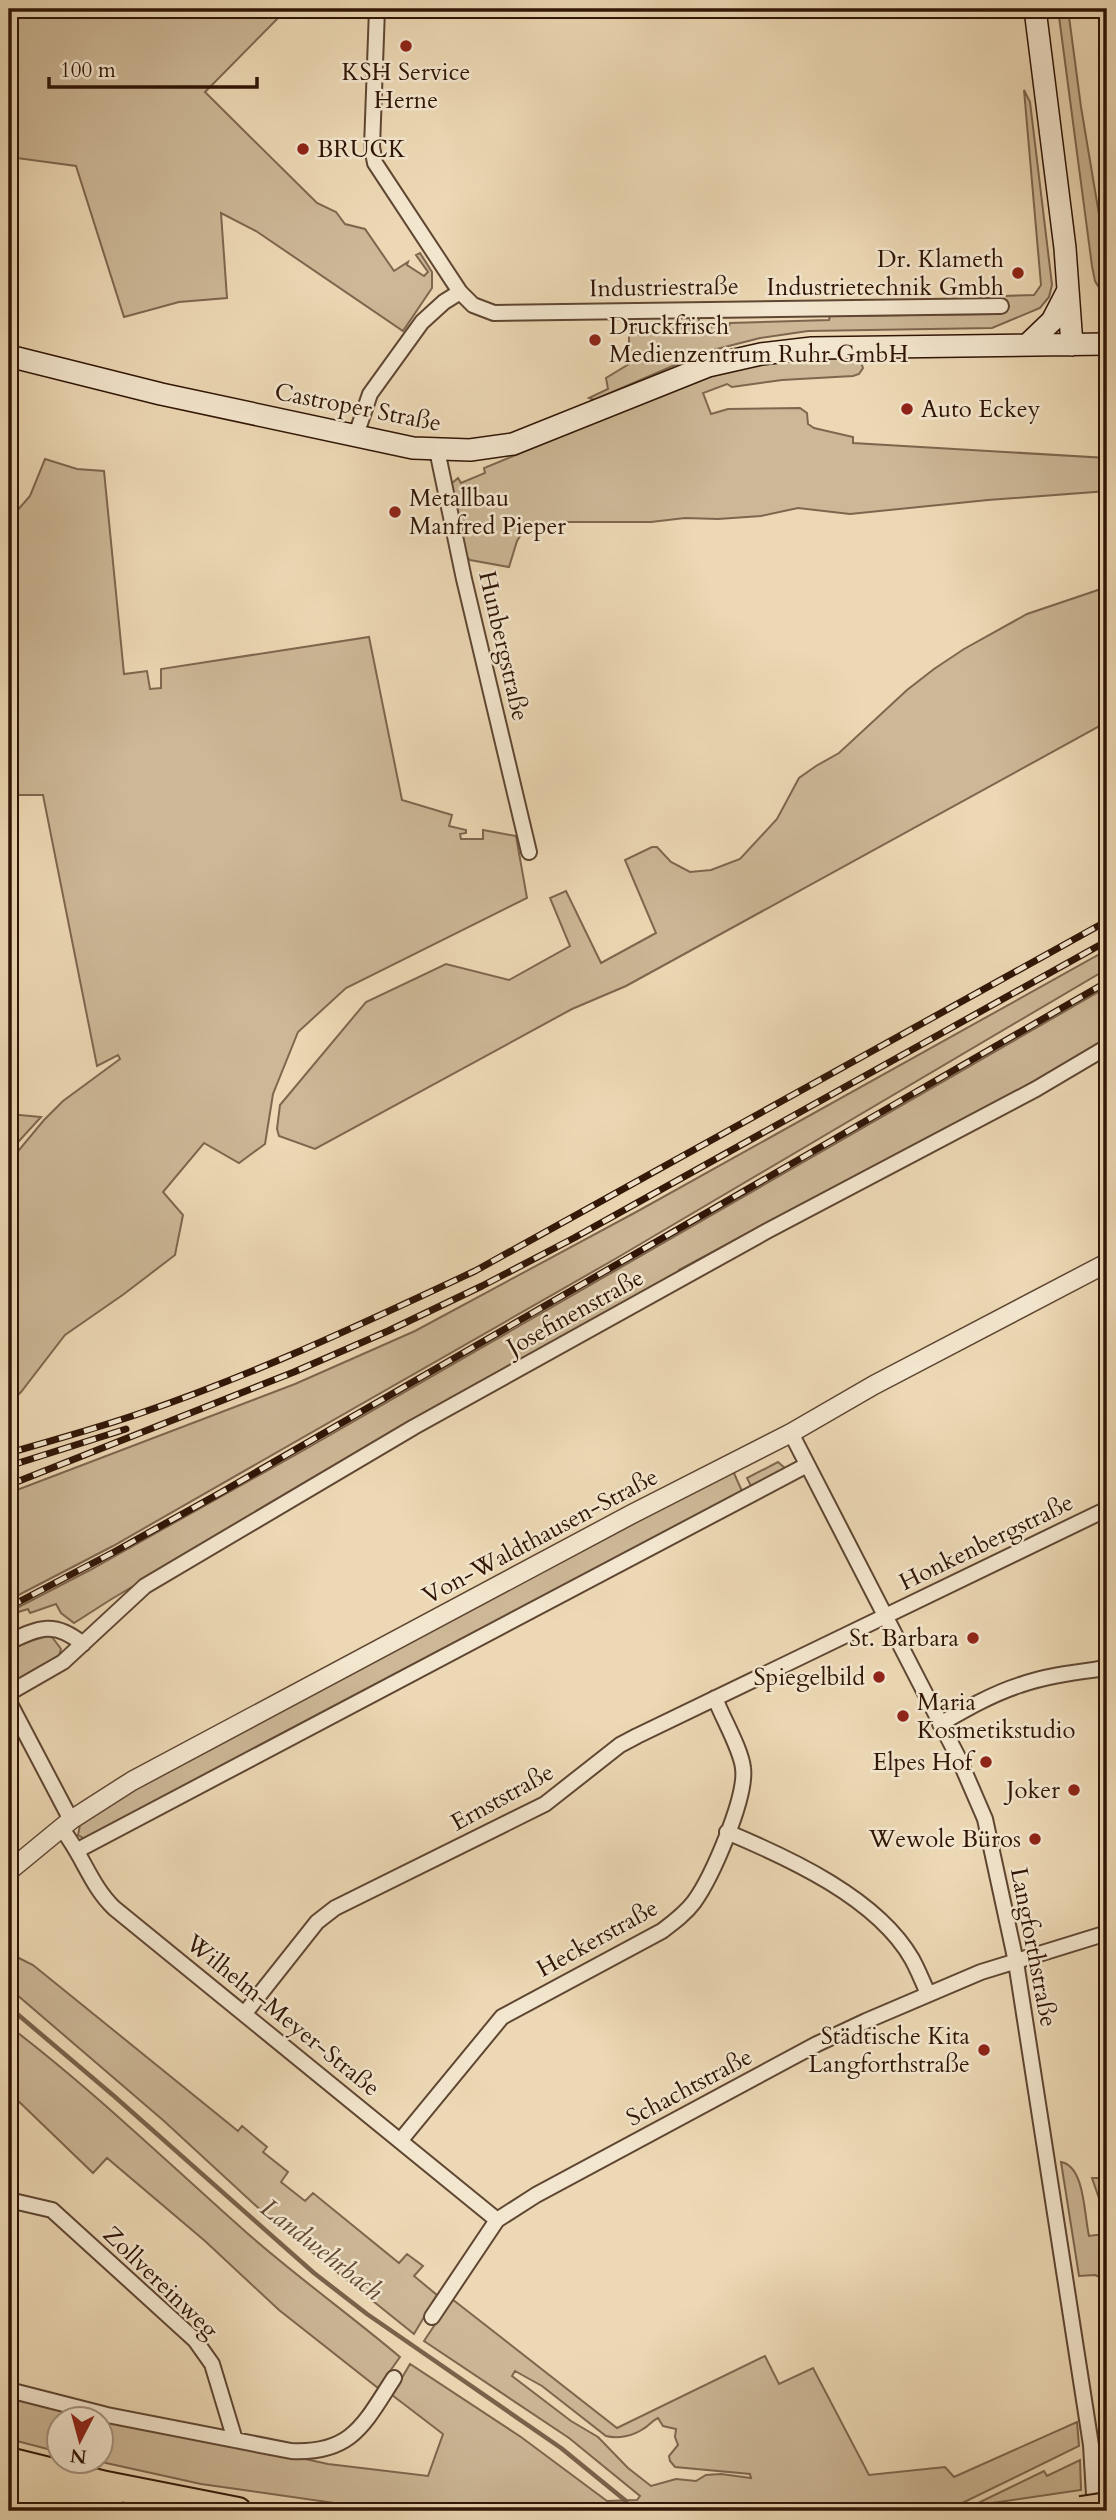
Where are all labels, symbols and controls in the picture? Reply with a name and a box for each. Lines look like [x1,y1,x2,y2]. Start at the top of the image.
marker: KSH Service Herne [398,38,414,54]
scale bar [49,46,257,90]
text: 100 m [60,56,116,85]
place label: KSH Service Herne [342,56,470,117]
place label: BRUCK [317,133,406,166]
marker: BRUCK [295,141,311,157]
place label: Dr. Klameth Industrietechnik Gmbh [767,243,1004,304]
marker: Dr. Klameth Industrietechnik Gmbh [1010,265,1026,281]
street label: Industriestraße [589,270,739,305]
place label: Druckfrisch Medienzentrum Ruhr GmbH [609,310,908,371]
marker: Druckfrisch Medienzentrum Ruhr GmbH [587,332,603,348]
street label: Castroper Straße [272,375,444,440]
place label: Auto Eckey [921,393,1041,426]
marker: Auto Eckey [899,401,915,417]
place label: Metallbau Manfred Pieper [409,482,566,543]
marker: Metallbau Manfred Pieper [387,504,403,520]
street label: Hunbergstraße [470,568,537,724]
street label: Josefinenstraße [498,1261,650,1365]
street label: Von-Waldthausen-Straße [417,1460,664,1613]
street label: Honkenbergstraße [894,1486,1079,1599]
place label: St. Barbara [849,1622,960,1655]
marker: St. Barbara [965,1630,981,1646]
place label: Spiegelbild [754,1661,865,1694]
marker: Spiegelbild [871,1669,887,1685]
place label: Maria Kosmetikstudio [917,1686,1076,1747]
marker: Maria Kosmetikstudio [895,1708,911,1724]
place label: Elpes Hof [873,1746,976,1779]
marker: Elpes Hof [978,1754,994,1770]
street label: Ernststraße [445,1756,560,1839]
place label: Joker [1003,1774,1060,1807]
marker: Joker [1066,1782,1082,1798]
place label: Wewole Büros [868,1823,1021,1856]
marker: Wewole Büros [1027,1831,1043,1847]
street label: Langforthstraße [1002,1865,1065,2030]
street label: Heckerstraße [530,1891,664,1985]
street label: Wilhelm-Meyer-Straße [178,1926,387,2104]
place label: Städtische Kita Langforthstraße [808,2020,971,2081]
street label: Schachtstraße [621,2040,758,2134]
marker: Städtische Kita Langforthstraße [976,2042,992,2058]
water label: Landwehrbach [253,2191,390,2309]
street label: Zollvereinweg [96,2219,226,2346]
north arrow [46,2404,116,2474]
text: N [68,2442,88,2470]

